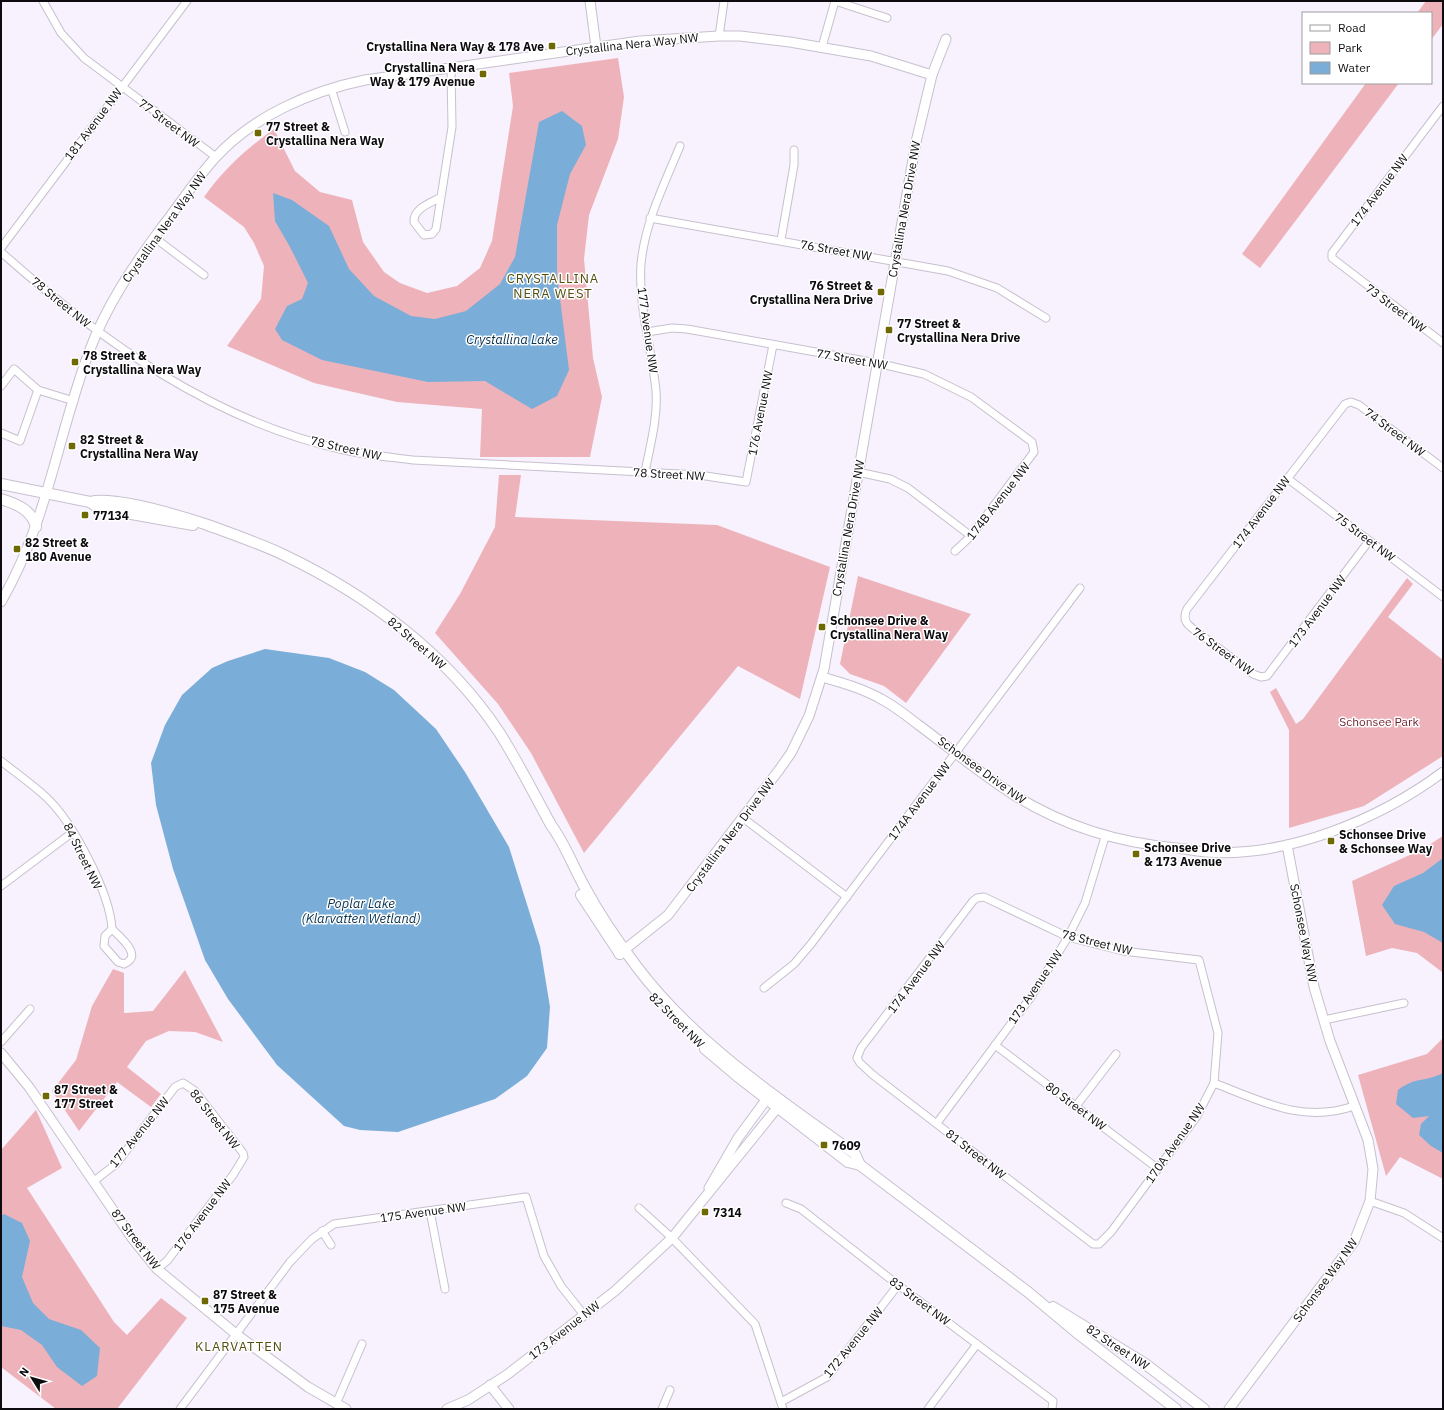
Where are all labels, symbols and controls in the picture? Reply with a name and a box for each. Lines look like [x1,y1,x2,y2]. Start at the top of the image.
legend [1302,12,1432,84]
text: Road [1338,20,1366,35]
street label: Crystallina Nera Way NW [565,30,699,58]
place label: Crystallina Nera Way & 178 Ave [366,39,544,54]
text: Park [1338,40,1363,55]
marker: Crystallina Nera Way & 178 Ave [547,41,557,51]
place label: Crystallina Nera Way & 179 Avenue [370,60,475,89]
text: Water [1338,60,1371,75]
marker: Crystallina Nera Way & 179 Avenue [478,69,488,79]
street label: 181 Avenue NW [61,85,125,163]
street label: 77 Street NW [136,95,203,151]
place label: 77 Street & Crystallina Nera Way [266,119,385,148]
marker: 77 Street & Crystallina Nera Way [253,128,263,138]
street label: Crystallina Nera Drive NW [885,139,923,278]
street label: 174 Avenue NW [1347,151,1411,229]
street label: Crystallina Nera Way NW [119,168,209,285]
street label: 76 Street NW [799,236,873,264]
district label: CRYSTALLINA NERA WEST [507,270,599,302]
street label: 78 Street NW [28,273,94,331]
place label: 76 Street & Crystallina Nera Drive [750,278,873,307]
street label: 73 Street NW [1363,280,1430,336]
street label: 177 Avenue NW [635,286,661,374]
marker: 76 Street & Crystallina Nera Drive [876,287,886,297]
place label: 77 Street & Crystallina Nera Drive [897,316,1021,345]
marker: 77 Street & Crystallina Nera Drive [884,325,894,335]
water label: Crystallina Lake [466,331,558,348]
street label: 77 Street NW [815,345,889,373]
place label: 78 Street & Crystallina Nera Way [83,348,202,377]
marker: 78 Street & Crystallina Nera Way [70,357,80,367]
street label: 176 Avenue NW [744,369,776,457]
street label: 74 Street NW [1362,404,1429,460]
place label: 82 Street & Crystallina Nera Way [80,432,199,461]
street label: 78 Street NW [309,433,383,463]
marker: 82 Street & Crystallina Nera Way [67,441,77,451]
street label: Crystallina Nera Drive NW [829,458,867,597]
street label: 174B Avenue NW [963,459,1033,543]
street label: 78 Street NW [633,465,706,483]
street label: 174 Avenue NW [1229,473,1293,551]
place label: 77134 [93,508,129,523]
street label: 75 Street NW [1332,509,1399,565]
marker: 77134 [80,510,90,520]
place label: 82 Street & 180 Avenue [25,535,92,564]
marker: 82 Street & 180 Avenue [12,544,22,554]
street label: 173 Avenue NW [1285,572,1349,650]
place label: Schonsee Drive & Crystallina Nera Way [830,613,949,642]
street label: 82 Street NW [385,614,449,673]
marker: Schonsee Drive & Crystallina Nera Way [817,622,827,632]
street label: 76 Street NW [1189,624,1257,678]
park label: Schonsee Park [1339,714,1419,729]
street label: Schonsee Drive NW [935,733,1029,807]
street label: 174A Avenue NW [885,759,954,843]
street label: Crystallina Nera Drive NW [682,775,778,895]
street label: 84 Street NW [60,820,106,892]
place label: Schonsee Drive & Schonsee Way [1339,827,1433,856]
marker: Schonsee Drive & Schonsee Way [1326,836,1336,846]
place label: Schonsee Drive & 173 Avenue [1144,840,1231,869]
marker: Schonsee Drive & 173 Avenue [1131,849,1141,859]
street label: Schonsee Way NW [1287,882,1321,984]
water label: Poplar Lake (Klarvatten Wetland) [301,895,421,927]
street label: 78 Street NW [1060,926,1134,958]
street label: 174 Avenue NW [884,938,948,1016]
street label: 173 Avenue NW [1005,947,1066,1027]
street label: 82 Street NW [646,989,708,1051]
street label: 80 Street NW [1043,1078,1110,1134]
place label: 87 Street & 177 Street [54,1082,118,1111]
street label: 86 Street NW [187,1086,243,1152]
marker: 87 Street & 177 Street [41,1091,51,1101]
street label: 177 Avenue NW [106,1093,172,1170]
street label: 170A Avenue NW [1142,1100,1208,1186]
street label: 81 Street NW [943,1126,1009,1182]
place label: 7609 [832,1138,861,1153]
marker: 7609 [819,1140,829,1150]
street label: 176 Avenue NW [170,1176,234,1254]
street label: 175 Avenue NW [379,1199,467,1225]
place label: 7314 [713,1205,742,1220]
street label: 87 Street NW [108,1206,164,1273]
marker: 7314 [700,1207,710,1217]
street label: Schonsee Way NW [1290,1235,1361,1325]
street label: 83 Street NW [887,1273,954,1329]
place label: 87 Street & 175 Avenue [213,1287,280,1316]
marker: 87 Street & 175 Avenue [200,1296,210,1306]
street label: 173 Avenue NW [525,1297,603,1363]
street label: 172 Avenue NW [820,1303,886,1380]
street label: 82 Street NW [1084,1321,1153,1373]
district label: KLARVATTEN [195,1338,283,1355]
north arrow [12,1358,52,1398]
text: N [16,1365,32,1379]

